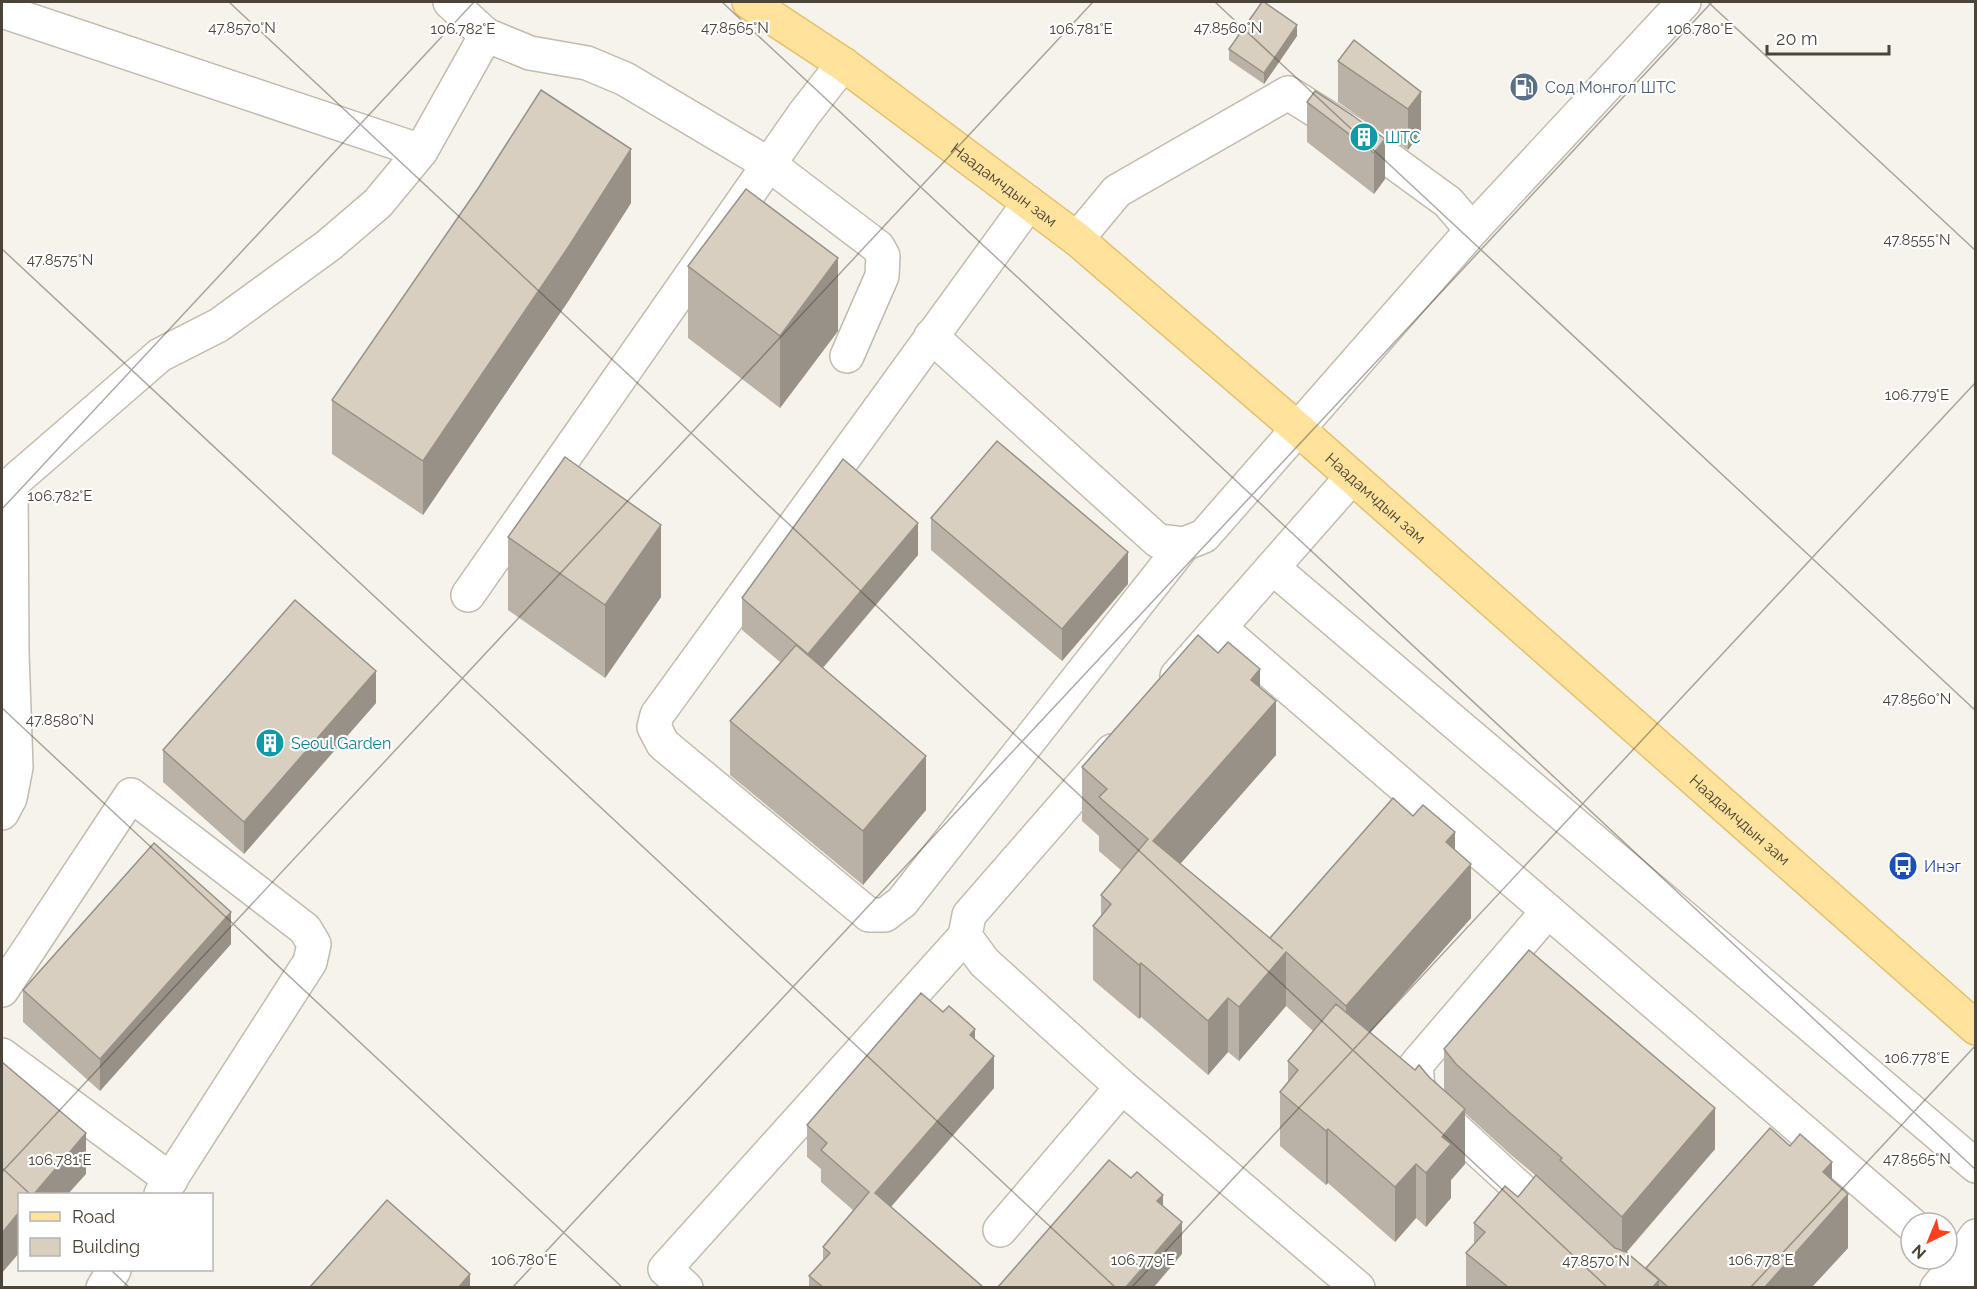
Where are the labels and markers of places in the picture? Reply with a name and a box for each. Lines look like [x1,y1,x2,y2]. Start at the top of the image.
fuel station icon: Сод Монгол ШТС [1508,71,1540,103]
place label: Сод Монгол ШТС [1545,78,1676,97]
building icon: ШТС [1348,121,1380,153]
place label: ШТС [1385,128,1421,147]
building icon: Seoul Garden [254,727,286,759]
place label: Seoul Garden [291,734,391,753]
bus stop icon: Инэг [1887,850,1919,882]
place label: Инэг [1924,857,1961,876]

